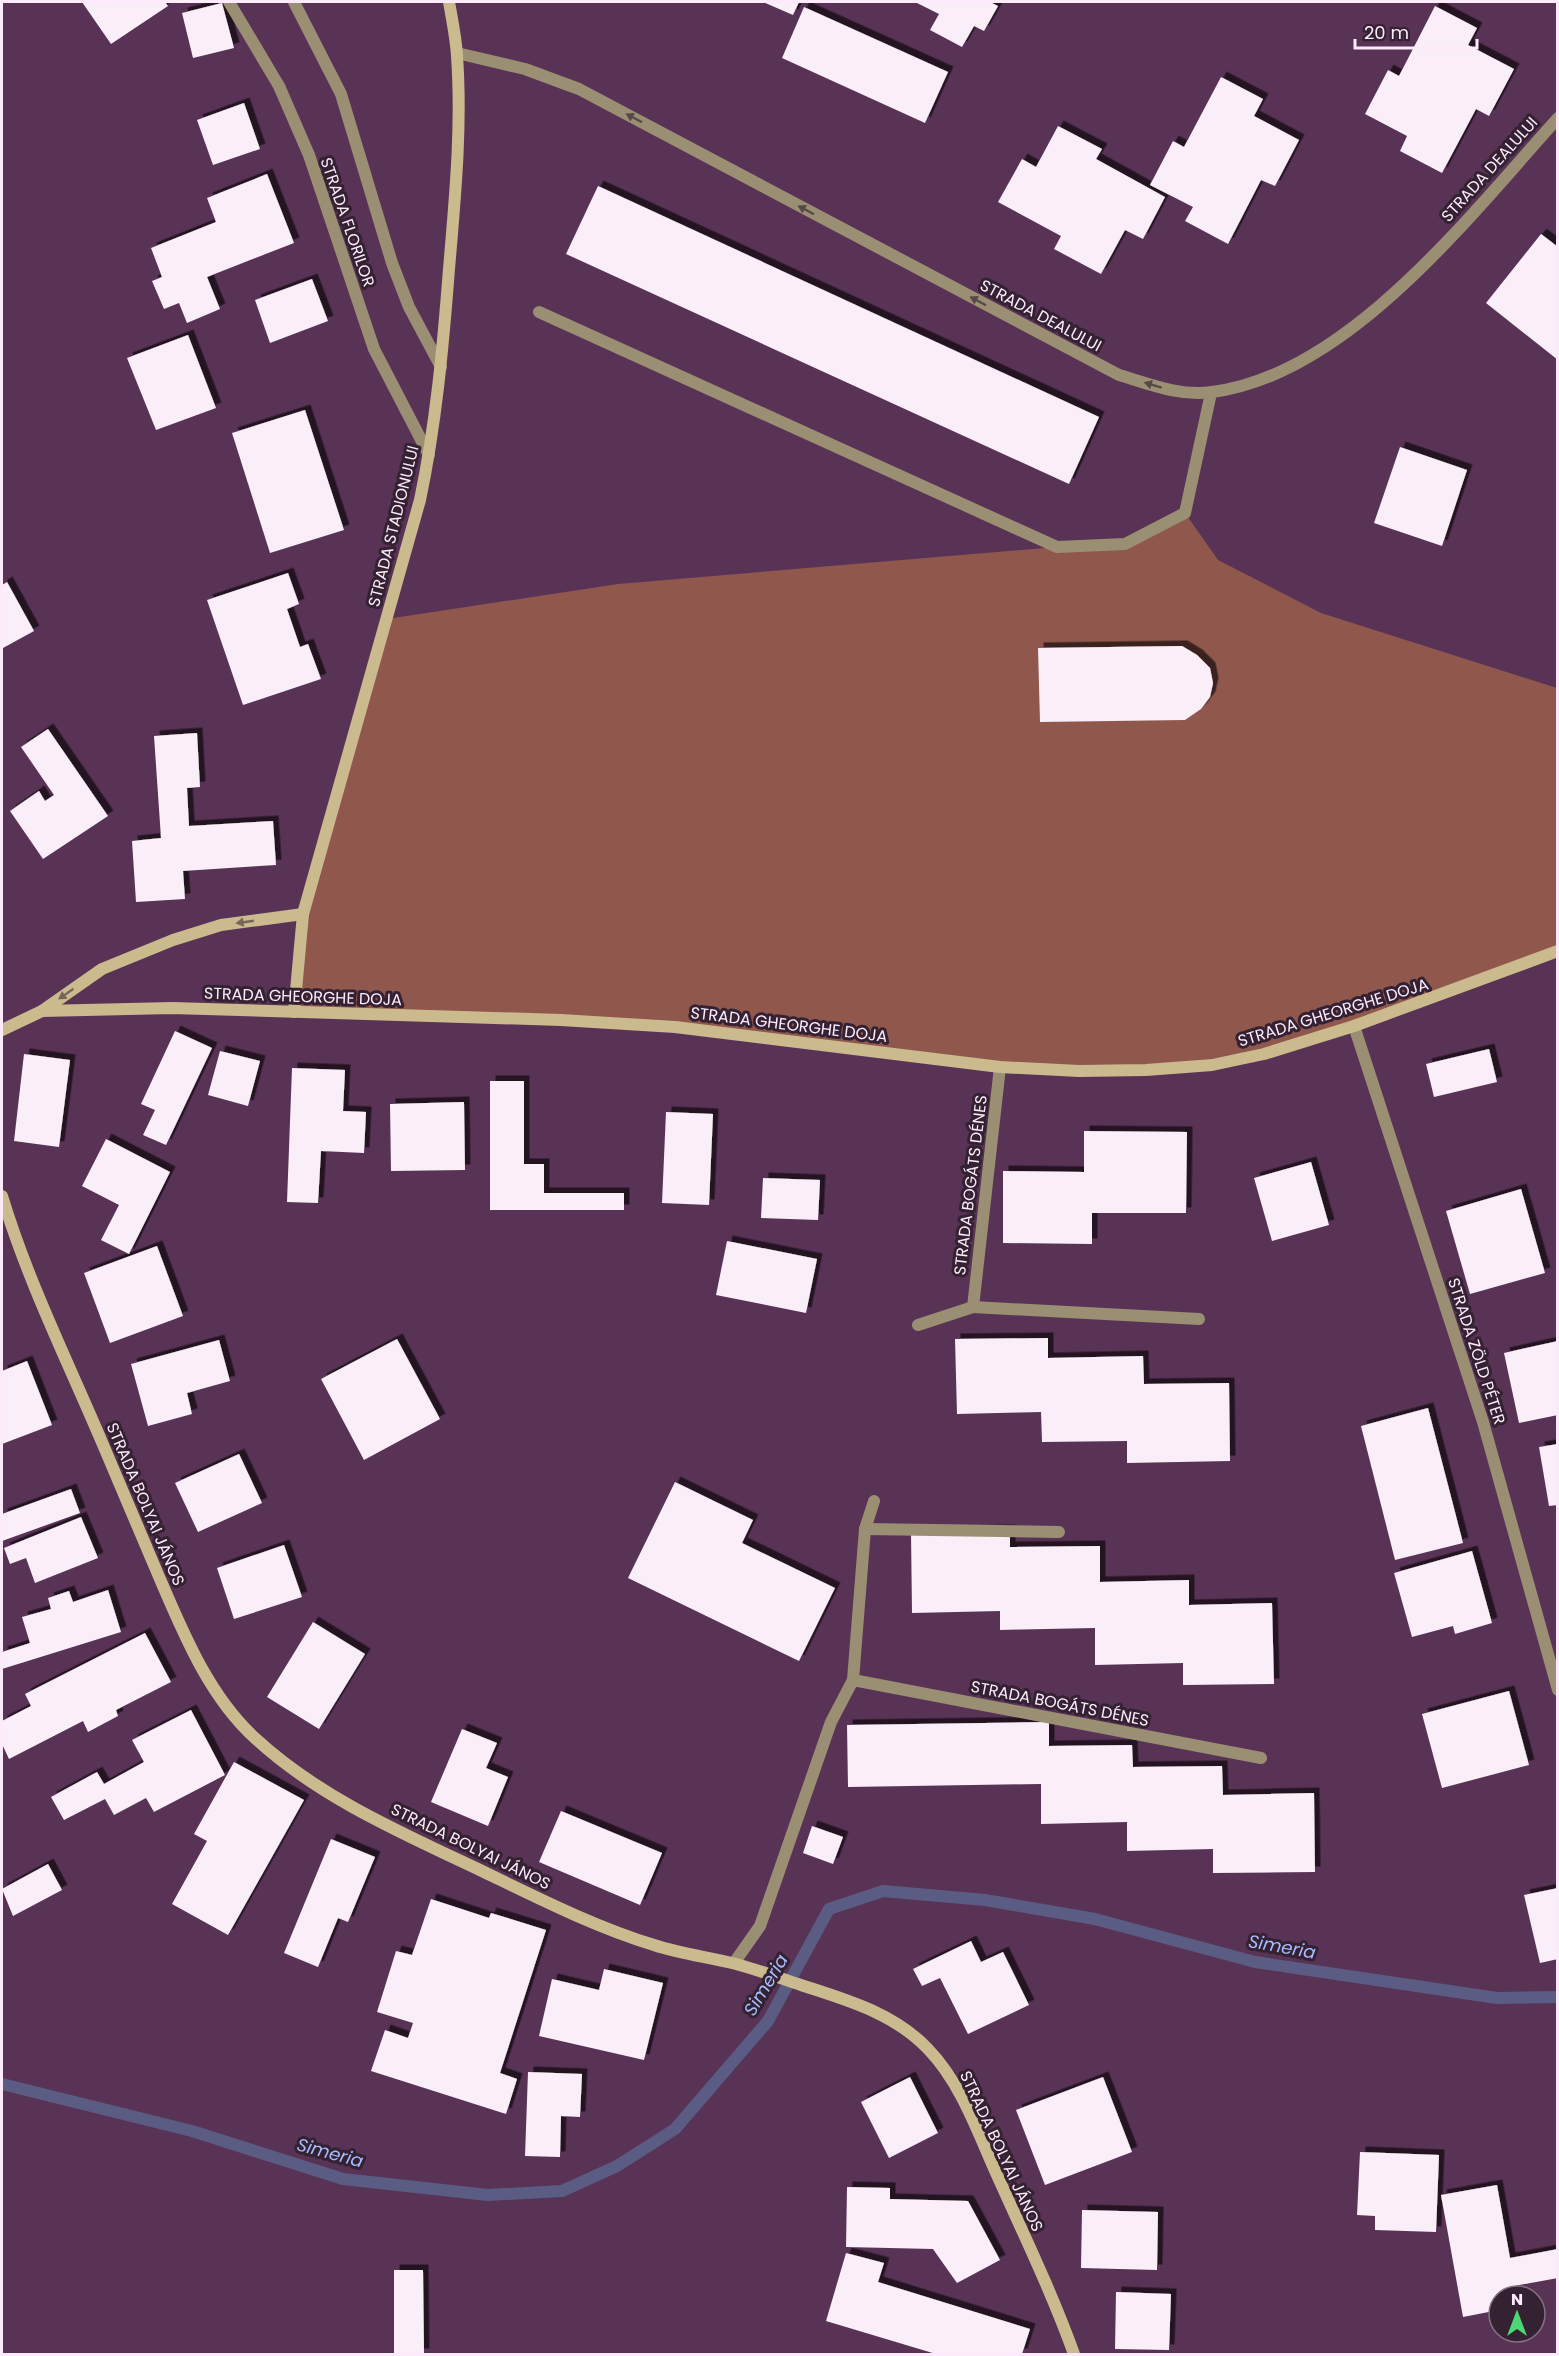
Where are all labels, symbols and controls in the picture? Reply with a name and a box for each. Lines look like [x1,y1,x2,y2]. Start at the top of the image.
scale bar [1355,12,1476,50]
text: 20 m [1364,20,1409,45]
street label: STRADA DEALULUI [1436,112,1543,227]
one-way arrow [625,113,642,123]
street label: STRADA FLORILOR [315,154,380,290]
one-way arrow [797,205,815,215]
street label: STRADA DEALULUI [976,274,1106,357]
one-way arrow [970,296,987,306]
one-way arrow [1144,380,1162,389]
street label: STRADA STADIONULUI [362,443,425,609]
one-way arrow [236,917,255,926]
street label: STRADA GHEORGHE DOJA [1235,972,1431,1052]
street label: STRADA GHEORGHE DOJA [204,982,403,1011]
one-way arrow [59,988,75,1000]
street label: STRADA GHEORGHE DOJA [689,1001,889,1048]
street label: STRADA BOGÁTS DÉNES [948,1094,993,1276]
street label: STRADA ZÖLD PÉTER [1442,1275,1511,1427]
street label: STRADA BOLYAI JÁNOS [101,1419,190,1589]
street label: STRADA BOGÁTS DÉNES [969,1675,1151,1732]
street label: STRADA BOLYAI JÁNOS [387,1798,554,1895]
water label: Simeria [1246,1928,1318,1965]
water label: Simeria [737,1949,794,2020]
street label: STRADA BOLYAI JÁNOS [954,2067,1049,2235]
water label: Simeria [294,2132,366,2173]
north arrow [1487,2284,1547,2344]
text: N [1511,2288,1523,2311]

